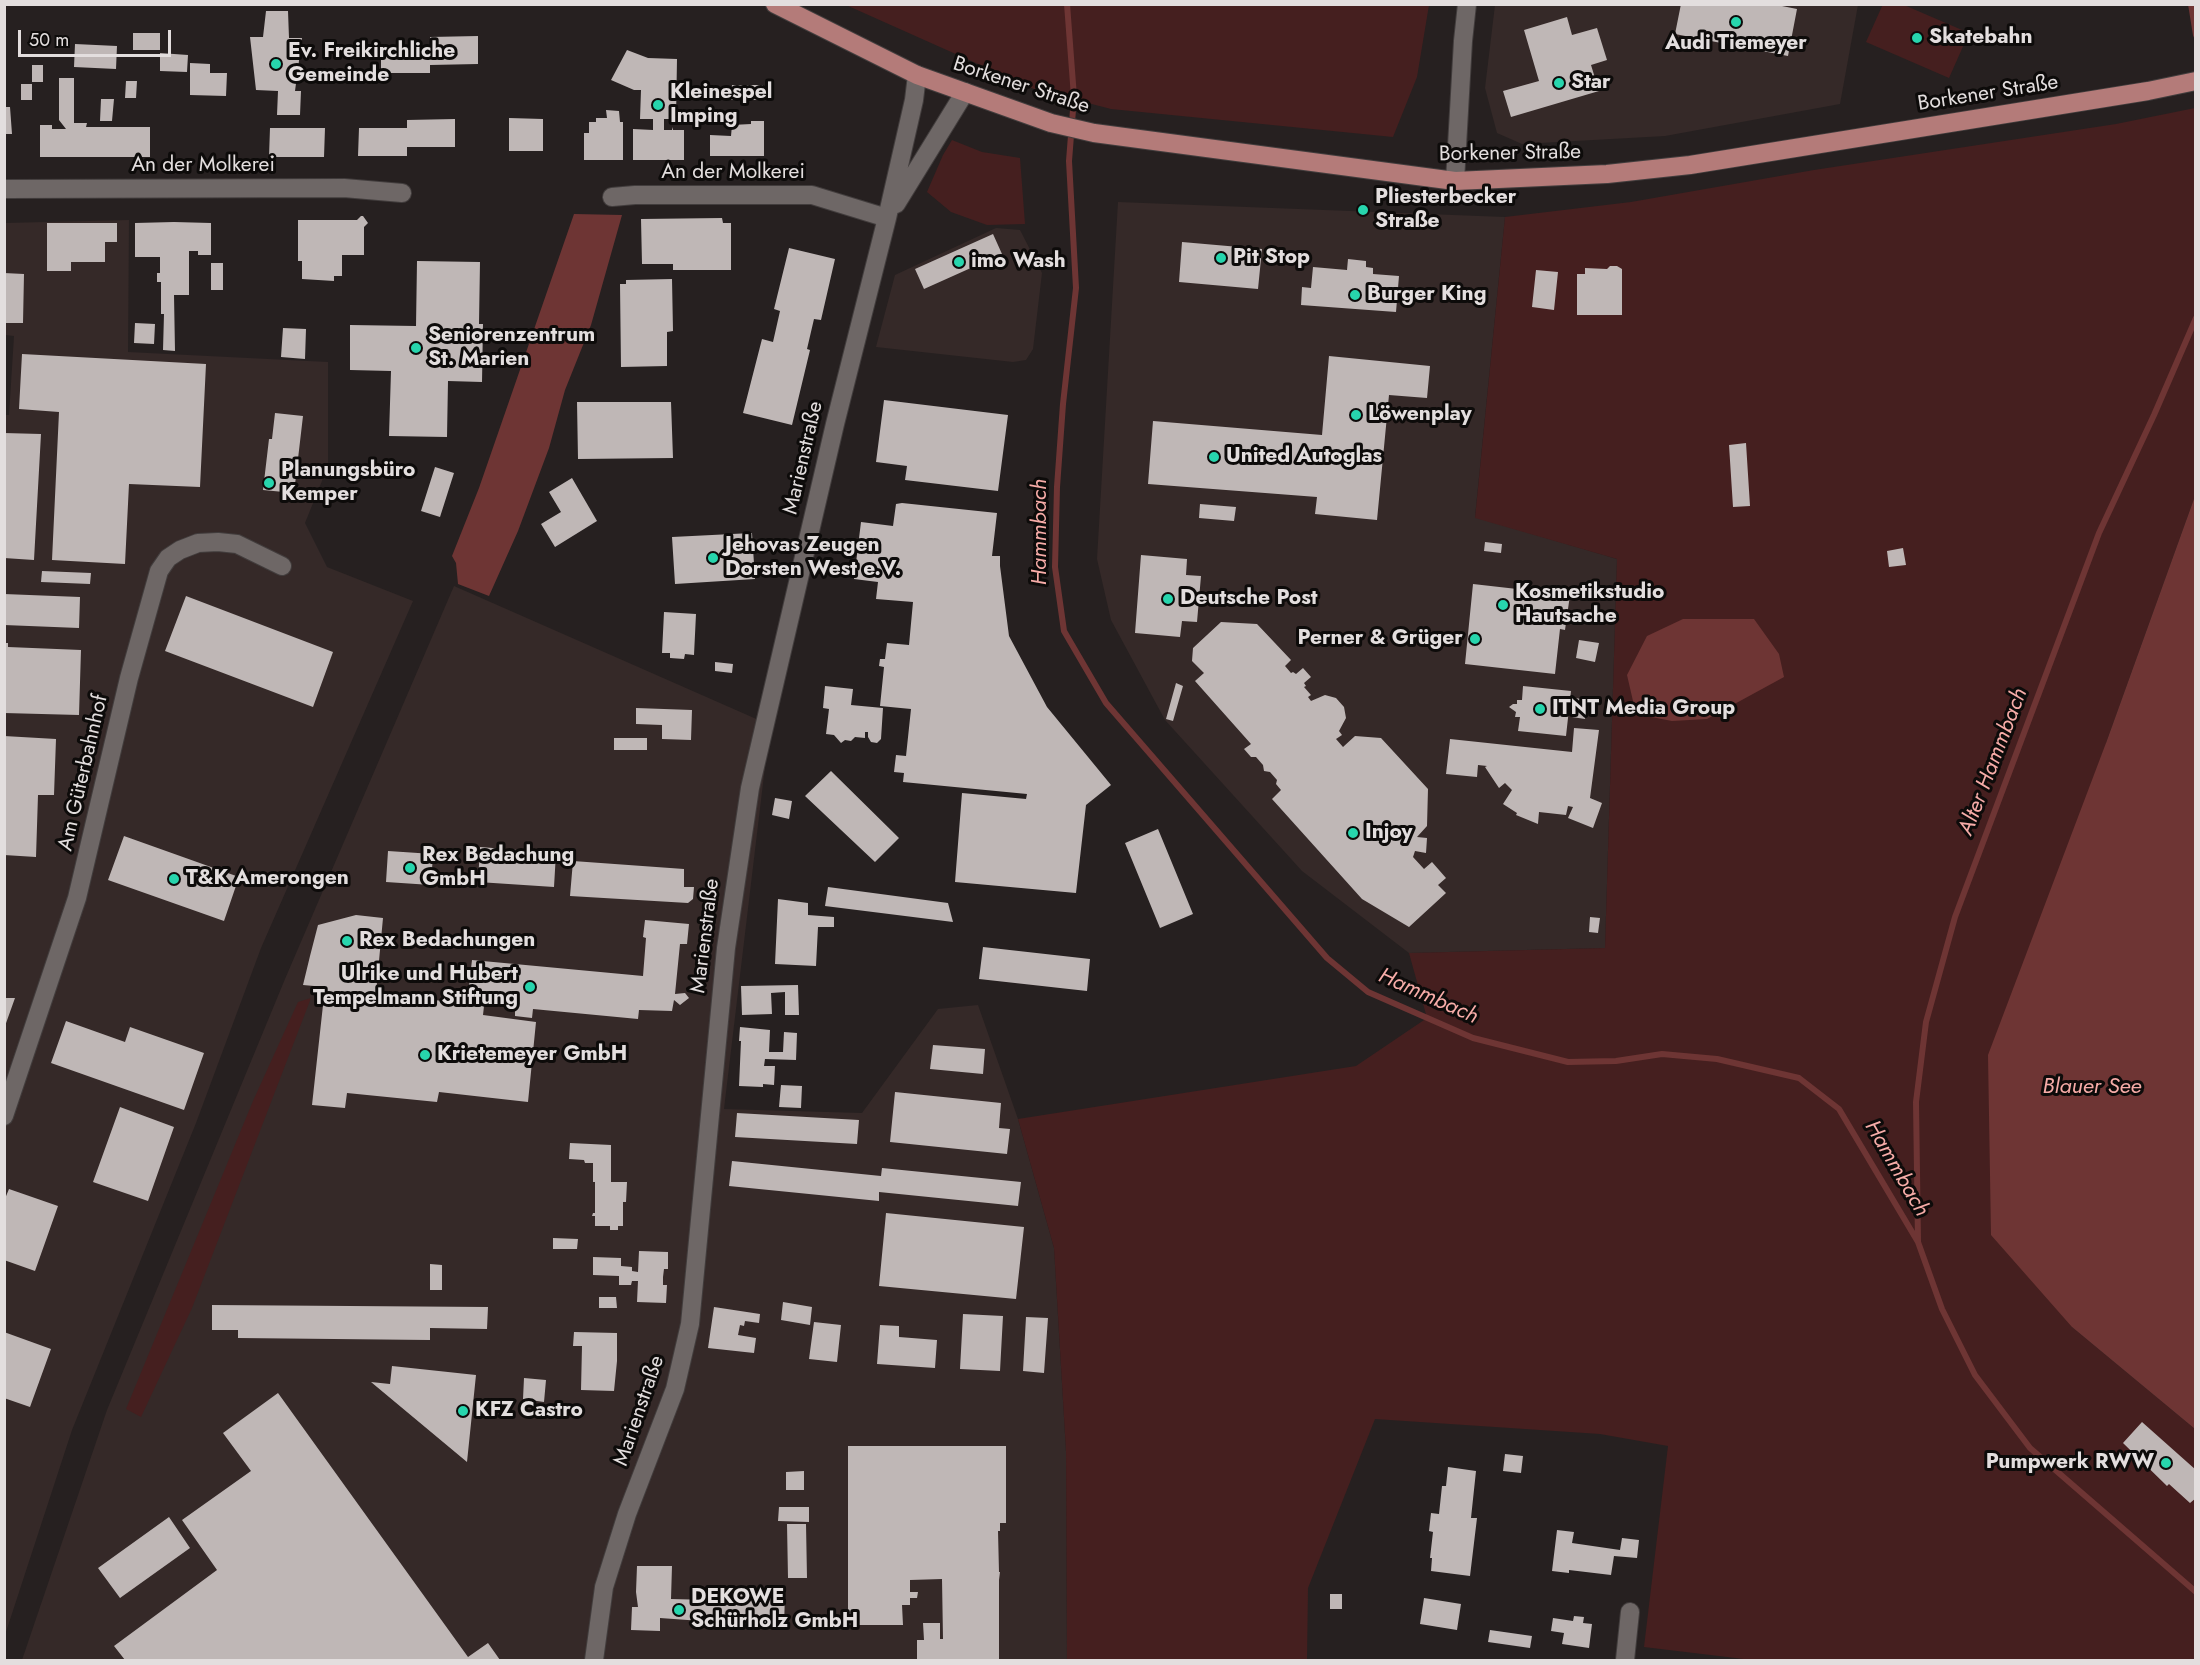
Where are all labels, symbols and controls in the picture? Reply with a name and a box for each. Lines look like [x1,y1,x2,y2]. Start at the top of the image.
marker: Audi Tiemeyer [1729,15,1743,29]
scale bar [21,18,174,56]
place label: Skatebahn [1929,25,2033,51]
text: 50 m [29,27,69,53]
place label: Audi Tiemeyer [1665,31,1807,57]
marker: Skatebahn [1910,31,1924,45]
place label: Ev. Freikirchliche Gemeinde [288,39,455,89]
street label: Borkener Straße [950,52,1092,120]
marker: Ev. Freikirchliche Gemeinde [269,57,283,71]
place label: Star [1571,70,1611,96]
street label: Borkener Straße [1916,70,2060,118]
marker: Star [1552,76,1566,90]
place label: Kleinespel Imping [670,80,773,130]
marker: Kleinespel Imping [651,98,665,112]
street label: Borkener Straße [1439,140,1581,168]
street label: An der Molkerei [131,153,275,179]
street label: An der Molkerei [661,160,805,186]
place label: Pliesterbecker Straße [1375,185,1516,235]
marker: Pliesterbecker Straße [1356,203,1370,217]
place label: Pit Stop [1233,245,1310,271]
place label: imo Wash [971,249,1066,275]
marker: Pit Stop [1214,251,1228,265]
marker: imo Wash [952,255,966,269]
place label: Burger King [1367,282,1486,308]
marker: Burger King [1348,288,1362,302]
place label: Seniorenzentrum St. Marien [428,323,595,373]
marker: Seniorenzentrum St. Marien [409,341,423,355]
street label: Marienstraße [779,399,829,517]
place label: Löwenplay [1368,402,1472,428]
marker: Löwenplay [1349,408,1363,422]
place label: United Autoglas [1226,444,1382,470]
marker: United Autoglas [1207,450,1221,464]
place label: Planungsbüro Kemper [281,458,415,508]
marker: Planungsbüro Kemper [262,476,276,490]
water label: Hammbach [1028,479,1054,585]
place label: Jehovas Zeugen Dorsten West e.V. [725,533,901,583]
marker: Jehovas Zeugen Dorsten West e.V. [706,551,720,565]
place label: Kosmetikstudio Hautsache [1515,580,1664,630]
place label: Deutsche Post [1180,586,1318,612]
marker: Deutsche Post [1161,592,1175,606]
marker: Kosmetikstudio Hautsache [1496,598,1510,612]
place label: Perner & Grüger [1297,626,1463,652]
marker: Perner & Grüger [1468,632,1482,646]
water label: Alter Hammbach [1954,685,2034,839]
street label: Am Güterbahnhof [54,692,114,854]
place label: ITNT Media Group [1552,696,1735,722]
marker: ITNT Media Group [1533,702,1547,716]
place label: Injoy [1365,820,1413,846]
marker: Injoy [1346,826,1360,840]
place label: Rex Bedachung GmbH [422,843,574,893]
marker: Rex Bedachung GmbH [403,861,417,875]
place label: T&K Amerongen [186,866,349,892]
marker: T&K Amerongen [167,872,181,886]
street label: Marienstraße [686,877,726,995]
place label: Rex Bedachungen [359,928,535,954]
marker: Rex Bedachungen [340,934,354,948]
place label: Ulrike und Hubert Tempelmann Stiftung [313,962,518,1012]
water label: Hammbach [1374,963,1482,1031]
marker: Ulrike und Hubert Tempelmann Stiftung [523,980,537,994]
place label: Krietemeyer GmbH [437,1042,627,1068]
marker: Krietemeyer GmbH [418,1048,432,1062]
water label: Blauer See [2043,1075,2141,1101]
water label: Hammbach [1858,1116,1934,1222]
street label: Marienstraße [609,1352,671,1470]
place label: KFZ Castro [475,1398,583,1424]
marker: KFZ Castro [456,1404,470,1418]
place label: Pumpwerk RWW [1986,1450,2154,1476]
marker: Pumpwerk RWW [2159,1456,2173,1470]
place label: DEKOWE Schürholz GmbH [691,1585,858,1635]
marker: DEKOWE Schürholz GmbH [672,1603,686,1617]

